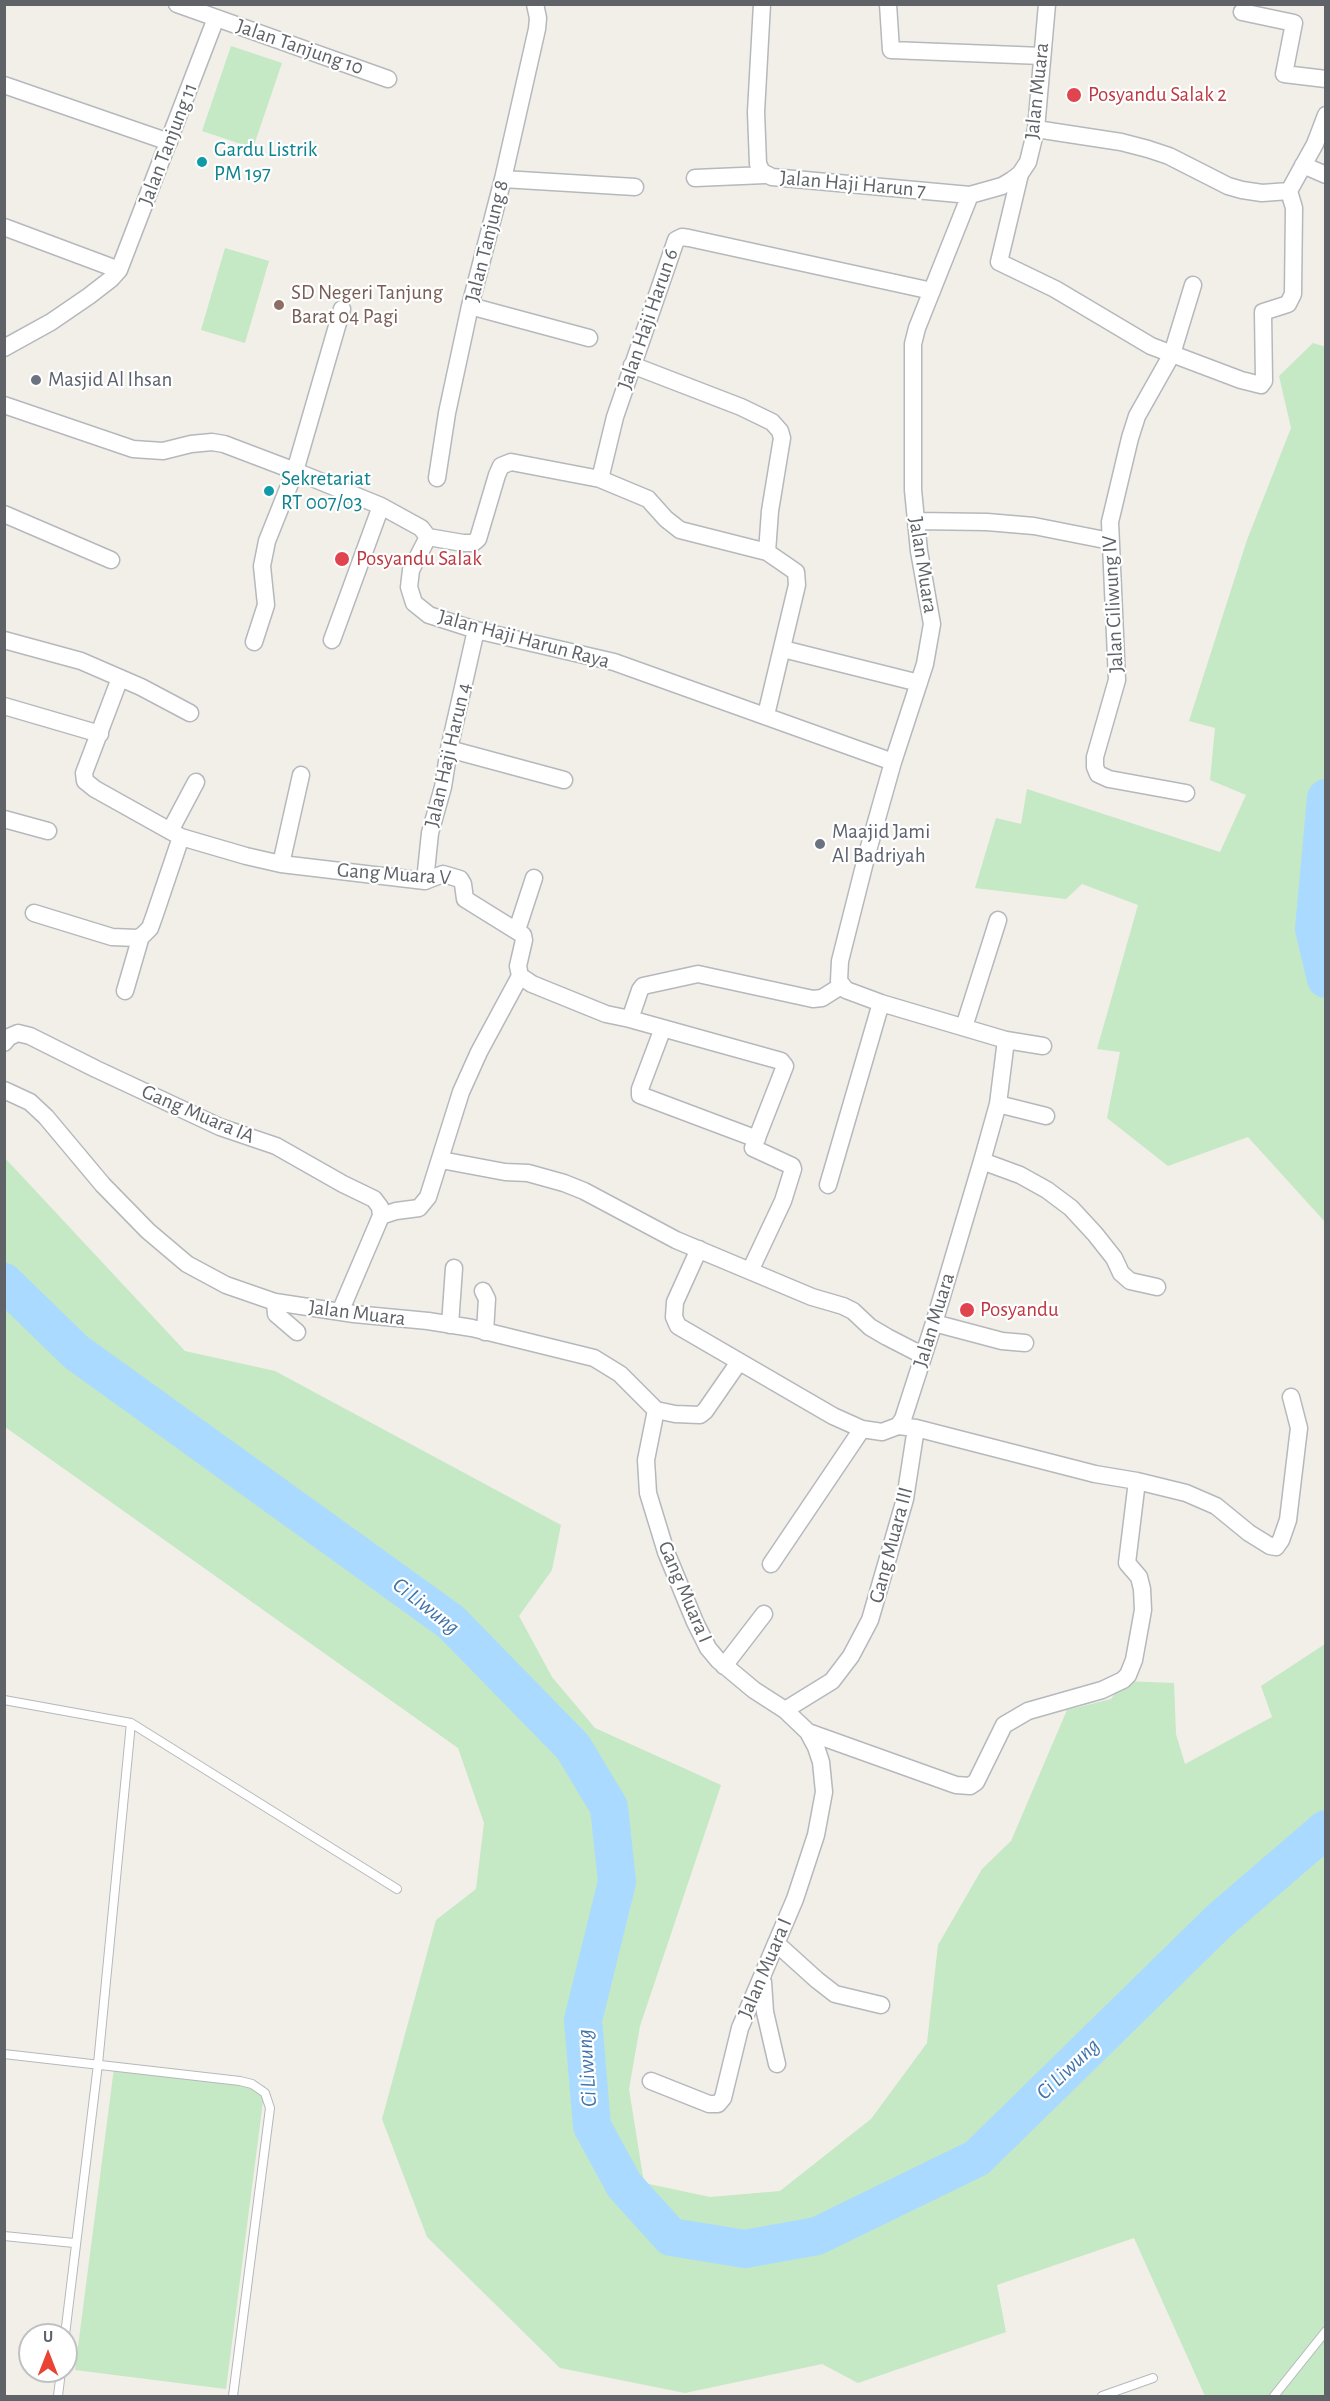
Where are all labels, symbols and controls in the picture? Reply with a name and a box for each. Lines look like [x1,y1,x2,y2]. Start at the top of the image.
street label: Jalan Tanjung 10 [233,13,367,81]
street label: Jalan Muara [1019,41,1055,141]
street label: Jalan Tanjung 11 [133,79,203,209]
place label: Posyandu Salak 2 [1088,82,1227,108]
marker: Posyandu Salak 2 [1065,86,1083,104]
place label: Gardu Listrik PM 197 [214,137,317,187]
marker: Gardu Listrik PM 197 [195,155,209,169]
street label: Jalan Haji Harun 7 [779,165,927,203]
street label: Jalan Tanjung 8 [460,178,514,304]
street label: Jalan Haji Harun 6 [612,245,684,393]
place label: SD Negeri Tanjung Barat 04 Pagi [291,280,443,330]
marker: SD Negeri Tanjung Barat 04 Pagi [272,298,286,312]
place label: Masjid Al Ihsan [48,367,172,393]
marker: Masjid Al Ihsan [29,373,43,387]
place label: Sekretariat RT 007/03 [281,466,371,516]
marker: Sekretariat RT 007/03 [262,484,276,498]
street label: Jalan Muara [903,515,943,615]
street label: Jalan Ciliwung IV [1097,535,1129,673]
place label: Posyandu Salak [356,546,482,572]
marker: Posyandu Salak [333,550,351,568]
street label: Jalan Haji Harun Raya [435,604,613,674]
street label: Jalan Haji Harun 4 [419,680,477,830]
place label: Maajid Jami Al Badriyah [832,819,930,869]
marker: Maajid Jami Al Badriyah [813,837,827,851]
street label: Gang Muara V [336,857,452,891]
street label: Gang Muara IA [138,1079,258,1149]
street label: Jalan Muara [908,1270,960,1370]
street label: Jalan Muara [307,1295,407,1331]
place label: Posyandu [980,1297,1059,1323]
marker: Posyandu [958,1301,976,1319]
street label: Gang Muara III [863,1484,919,1606]
street label: Gang Muara I [652,1537,718,1647]
water label: Ci Liwung [387,1572,465,1640]
street label: Jalan Muara I [733,1914,797,2022]
water label: Ci Liwung [571,2028,603,2108]
water label: Ci Liwung [1031,2032,1105,2106]
north arrow [18,2323,78,2383]
text: U [43,2329,53,2345]

